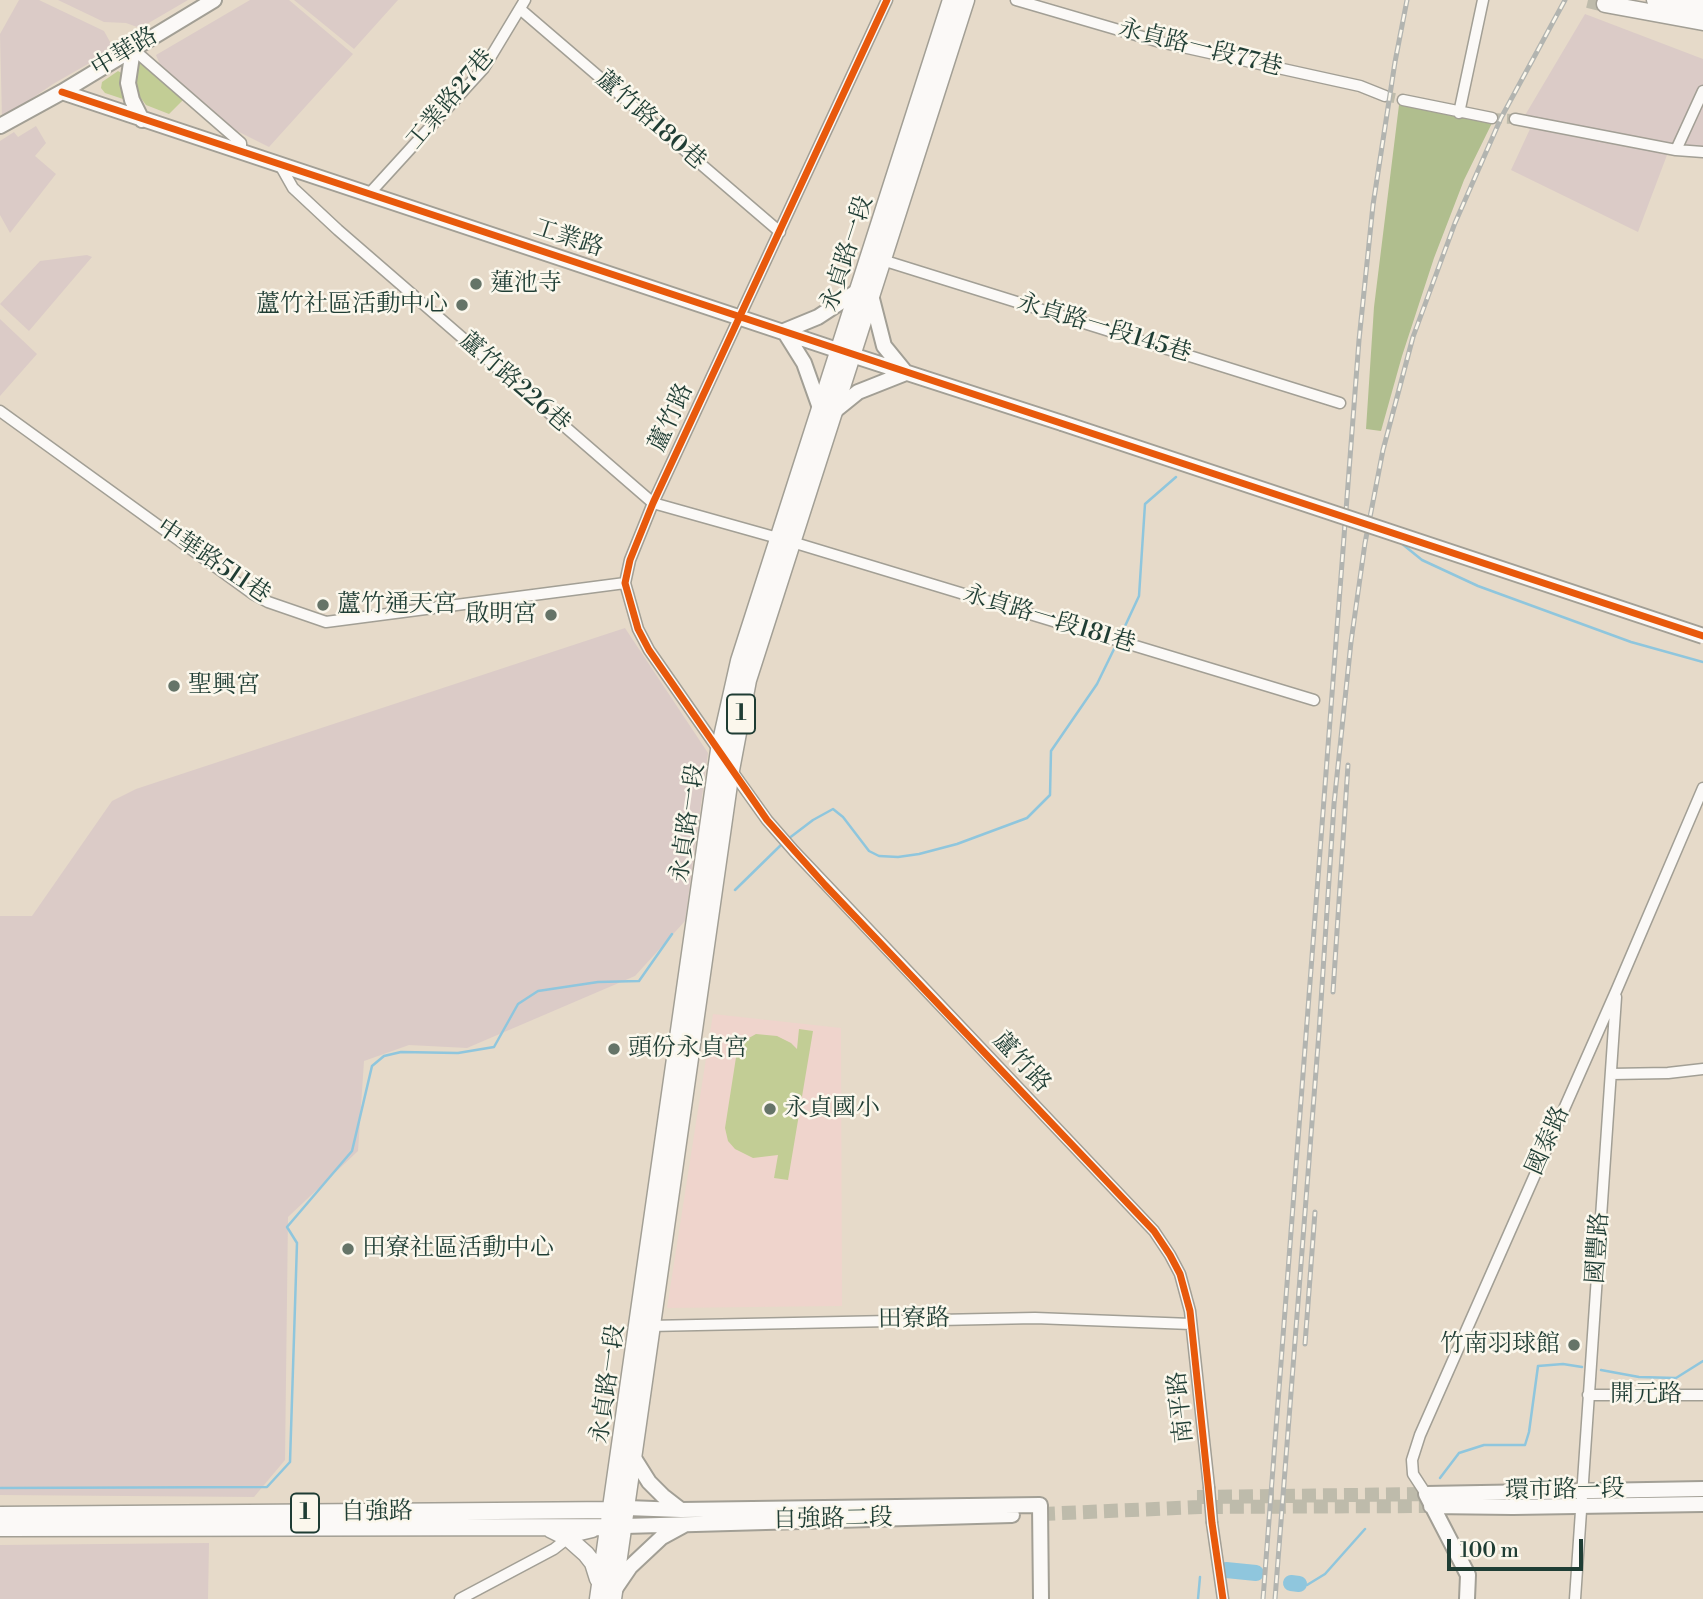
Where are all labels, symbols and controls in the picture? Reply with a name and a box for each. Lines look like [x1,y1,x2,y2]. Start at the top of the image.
street label: 永貞路一段77巷 [1115,15,1285,83]
street label: 中華路 [87,22,163,84]
street label: 工業路27巷 [401,44,501,156]
street label: 蘆竹路180巷 [589,65,711,177]
street label: 永貞路一段 [816,192,880,316]
street label: 工業路 [529,214,607,264]
place label: 蓮池寺 [490,270,562,298]
marker: 蓮池寺 [468,276,484,292]
street label: 永貞路一段145巷 [1013,289,1195,369]
place label: 蘆竹社區活動中心 [256,291,448,319]
marker: 蘆竹社區活動中心 [454,297,470,313]
street label: 蘆竹路226巷 [453,327,575,439]
street label: 蘆竹路 [644,379,700,457]
street label: 中華路511巷 [151,514,275,610]
street label: 永貞路一段181巷 [959,580,1139,660]
place label: 蘆竹通天宮 [337,591,457,619]
marker: 蘆竹通天宮 [315,597,331,613]
place label: 啟明宮 [465,601,537,629]
marker: 啟明宮 [543,607,559,623]
place label: 聖興宮 [188,672,260,700]
marker: 聖興宮 [166,678,182,694]
road number: 1 [727,694,755,734]
street label: 永貞路一段 [666,762,712,884]
street label: 蘆竹路 [986,1027,1056,1099]
place label: 頭份永貞宮 [628,1035,748,1063]
marker: 頭份永貞宮 [606,1041,622,1057]
place label: 永貞國小 [784,1095,880,1123]
marker: 永貞國小 [762,1101,778,1117]
street label: 國泰路 [1521,1102,1577,1180]
street label: 國豐路 [1582,1211,1616,1285]
place label: 田寮社區活動中心 [362,1235,554,1263]
marker: 田寮社區活動中心 [340,1241,356,1257]
street label: 田寮路 [878,1305,950,1335]
street label: 永貞路一段 [586,1323,632,1445]
place label: 竹南羽球館 [1440,1331,1560,1359]
marker: 竹南羽球館 [1566,1337,1582,1353]
street label: 南平路 [1164,1370,1200,1444]
street label: 開元路 [1610,1381,1682,1409]
street label: 環市路一段 [1505,1476,1625,1506]
road number: 1 [291,1494,319,1532]
street label: 自強路 [341,1498,413,1528]
street label: 自強路二段 [773,1505,893,1535]
scale bar [1451,1526,1588,1570]
text: 100 m [1460,1538,1519,1564]

